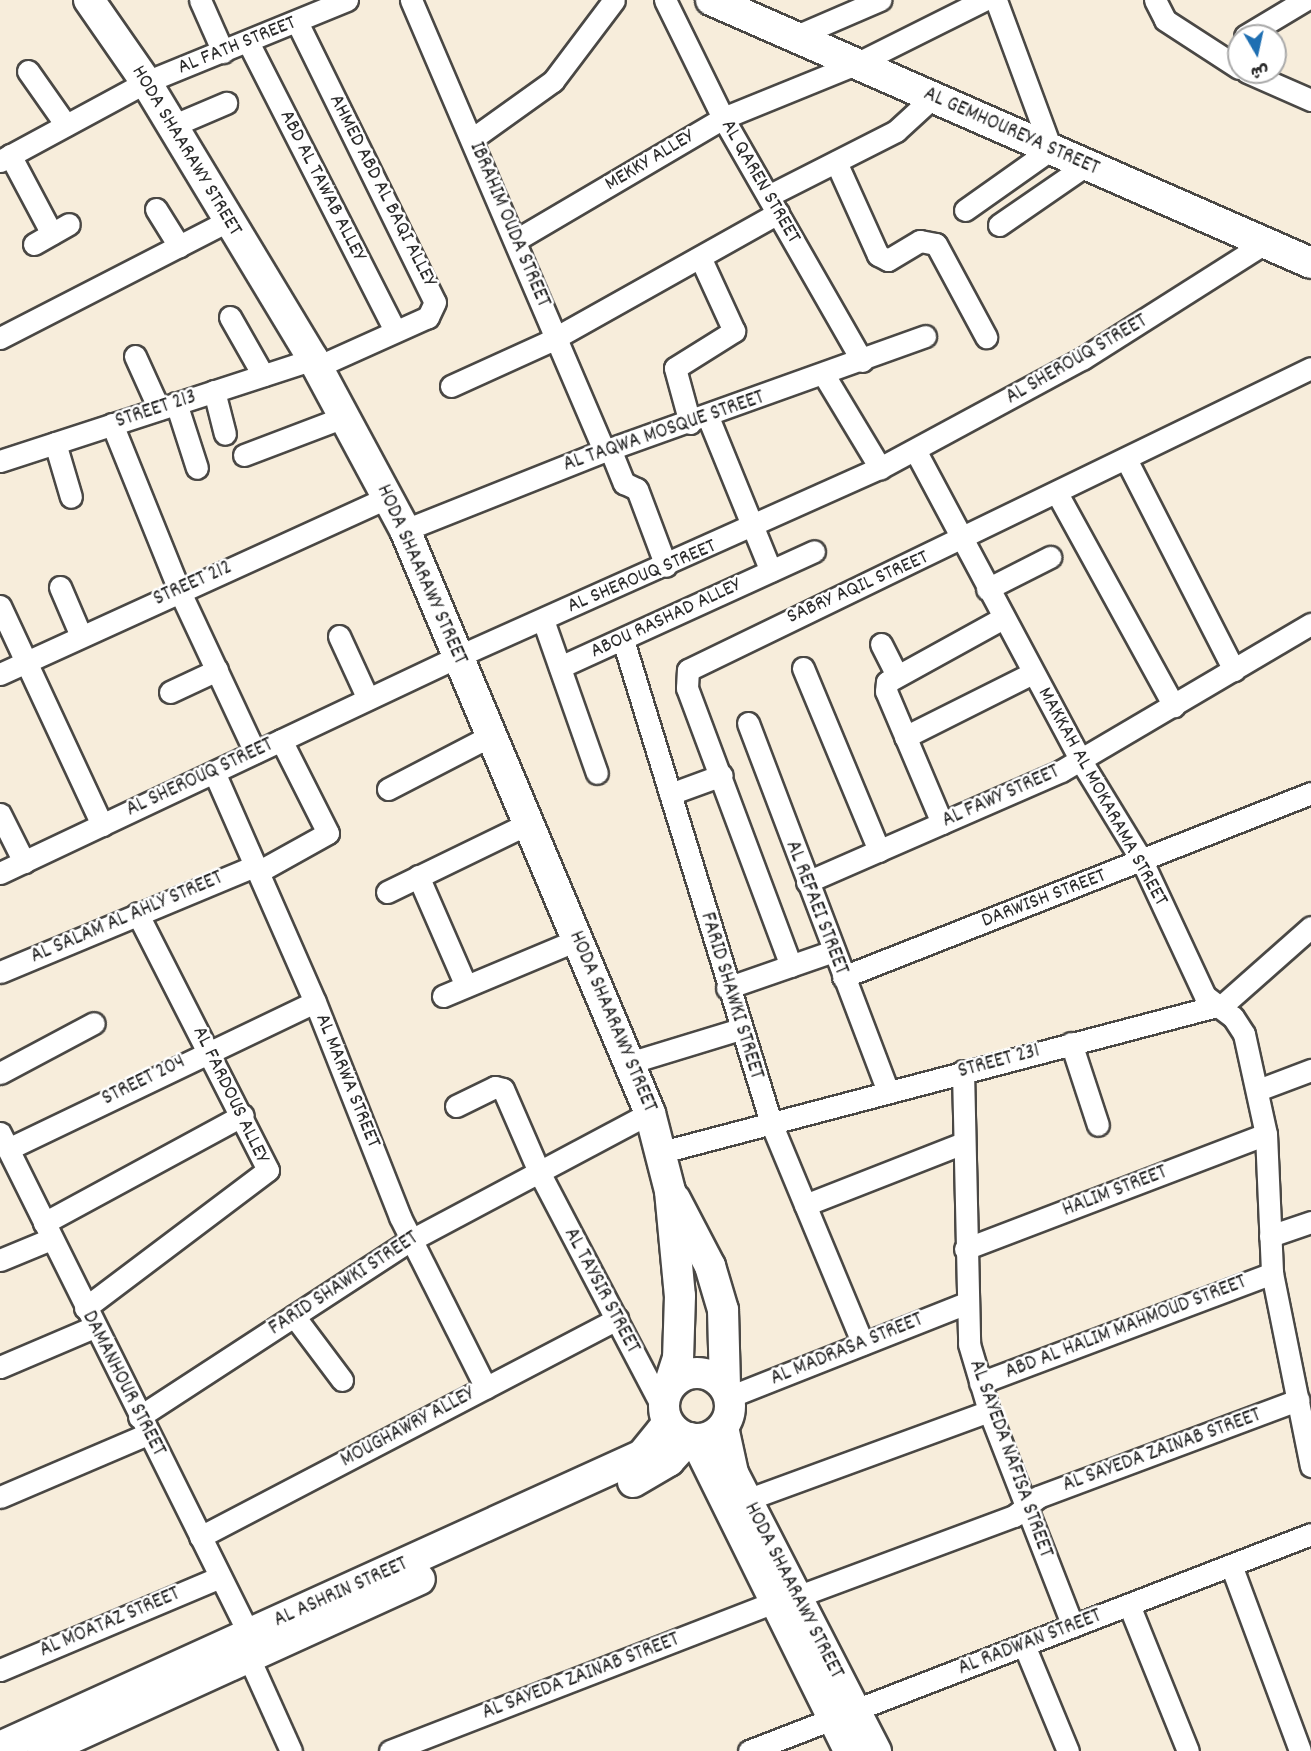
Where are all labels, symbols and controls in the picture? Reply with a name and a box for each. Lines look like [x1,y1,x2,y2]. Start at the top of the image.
street label: AL FATH STREET [174,11,300,81]
north arrow [1227,24,1287,84]
text: ش [1249,58,1270,83]
street label: HODA SHAARAWY STREET [125,61,247,241]
street label: AL GEMHOUREYA STREET [919,82,1103,182]
street label: AHMED ABD AL BAQI ALLEY [323,91,441,291]
street label: ABD AL TAWAB ALLEY [273,106,371,266]
street label: AL QAREN STREET [714,116,806,248]
street label: MEKKY ALLEY [601,125,699,197]
street label: IBRAHIM OUDA STREET [463,139,555,311]
street label: AL SHEROUQ STREET [1002,309,1152,411]
street label: STREET 213 [113,385,199,435]
street label: AL TAQWA MOSQUE STREET [560,386,768,478]
street label: HODA SHAARAWY STREET [370,481,472,669]
street label: AL SHEROUQ STREET [564,534,720,620]
street label: SABRY AQIL STREET [783,546,933,630]
street label: STREET 212 [150,556,236,612]
street label: ABOU RASHAD ALLEY [587,573,745,665]
street label: MAKKAH AL MOKARAMA STREET [1031,683,1173,911]
street label: AL SHEROUQ STREET [123,733,277,823]
street label: AL FAWY STREET [939,760,1063,834]
street label: AL REFAEI STREET [779,837,853,979]
street label: DARWISH STREET [978,864,1110,934]
street label: AL SALAM AL AHLY STREET [27,866,227,970]
street label: FARID SHAWKI STREET [694,910,768,1082]
street label: HODA SHAARAWY STREET [562,928,662,1116]
street label: AL MARWA STREET [309,1010,385,1152]
street label: AL FARDOUS ALLEY [186,1023,274,1167]
street label: STREET 231 [956,1039,1042,1085]
street label: STREET 204 [98,1050,190,1112]
street label: HALIM STREET [1059,1161,1171,1223]
street label: AL TAYSIR STREET [557,1224,645,1358]
street label: FARID SHAWKI STREET [265,1226,423,1342]
street label: ABD AL HALIM MAHMOUD STREET [1002,1270,1250,1386]
street label: DAMANHOUR STREET [76,1307,170,1461]
street label: AL MADRASA STREET [767,1308,927,1392]
street label: AL SAYEDA NAFISA STREET [962,1357,1058,1561]
street label: MOUGHAWRY ALLEY [337,1382,479,1474]
street label: AL SAYEDA ZAINAB STREET [1059,1403,1265,1499]
street label: HODA SHAARAWY STREET [738,1499,848,1683]
street label: AL ASHRIN STREET [270,1552,412,1634]
street label: AL MOATAZ STREET [36,1582,184,1664]
street label: AL RADWAN STREET [955,1604,1105,1682]
street label: AL SAYEDA ZAINAB STREET [479,1628,683,1726]

